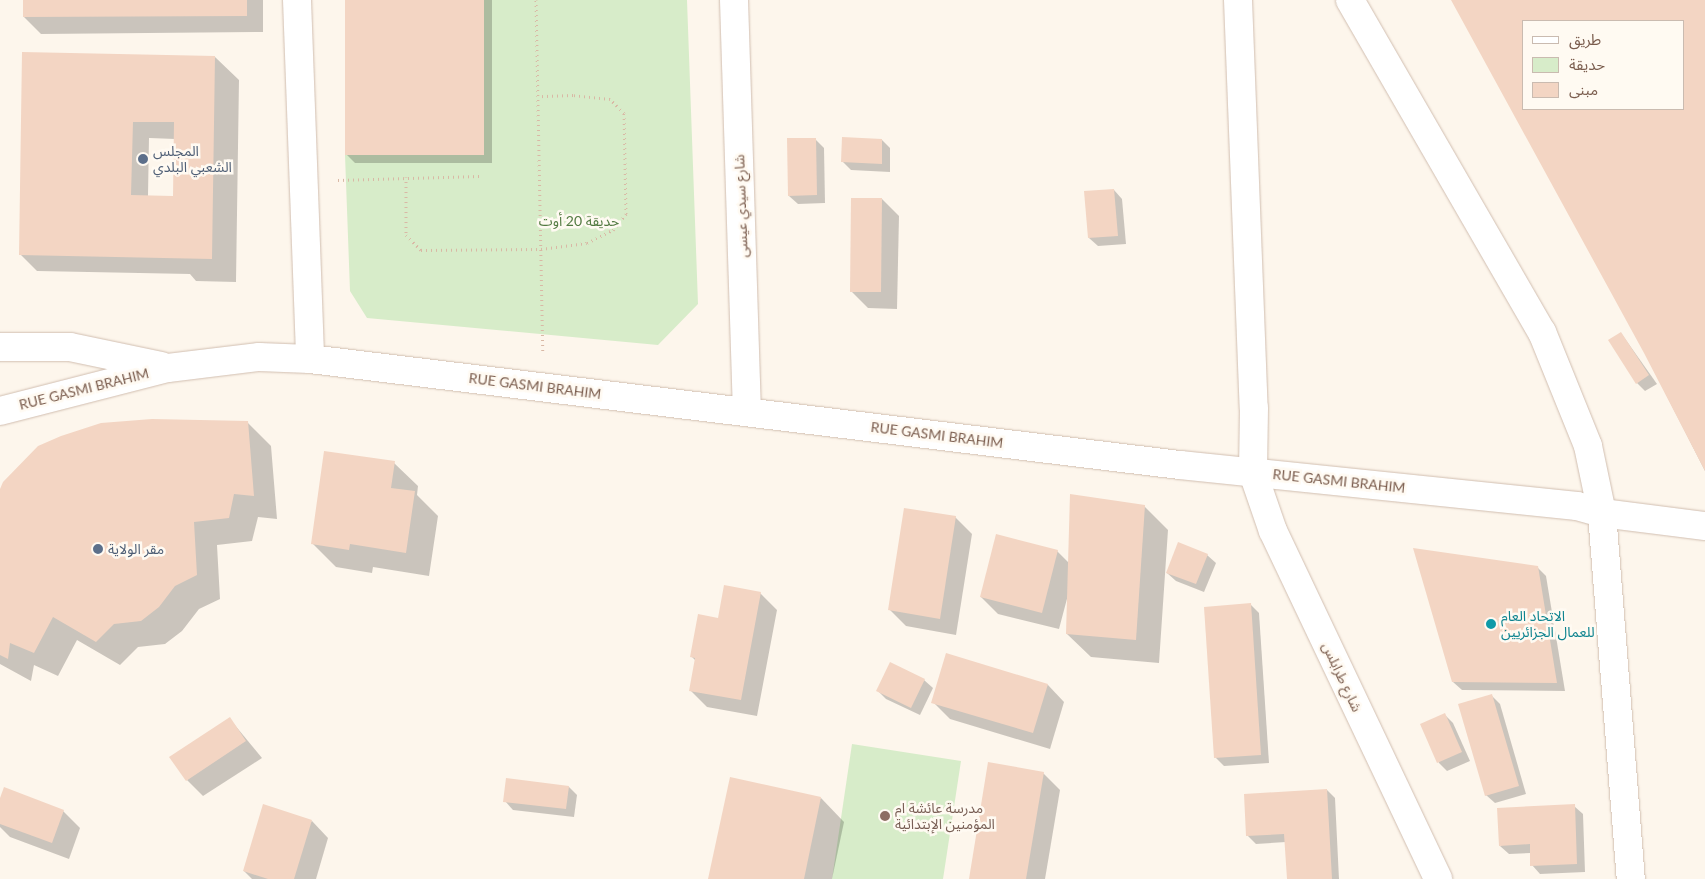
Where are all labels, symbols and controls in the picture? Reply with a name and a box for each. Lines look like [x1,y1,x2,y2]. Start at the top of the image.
legend [1522,20,1685,110]
text: طريق [1569,30,1601,48]
text: حديقة [1569,55,1605,73]
text: مبنى [1569,80,1598,98]
place label: المجلس الشعبي البلدي [153,143,232,176]
marker: المجلس الشعبي البلدي [137,153,149,165]
street label: شارع سيدي عيسى [731,154,751,258]
park label: حديقة 20 أوت [539,213,619,229]
street label: RUE GASMI BRAHIM [17,365,151,413]
street label: RUE GASMI BRAHIM [468,370,602,402]
street label: RUE GASMI BRAHIM [870,419,1004,451]
street label: RUE GASMI BRAHIM [1272,466,1406,496]
place label: مقر الولاية [108,541,164,557]
marker: مقر الولاية [92,543,104,555]
place label: الاتحاد العام للعمال الجزائريين [1501,608,1595,640]
marker: الاتحاد العام للعمال الجزائريين [1485,618,1497,630]
street label: شارع طرابلس [1319,640,1365,714]
place label: مدرسة عائشة ام المؤمنين الإبتدائية [895,800,995,832]
marker: مدرسة عائشة ام المؤمنين الإبتدائية [879,810,891,822]

